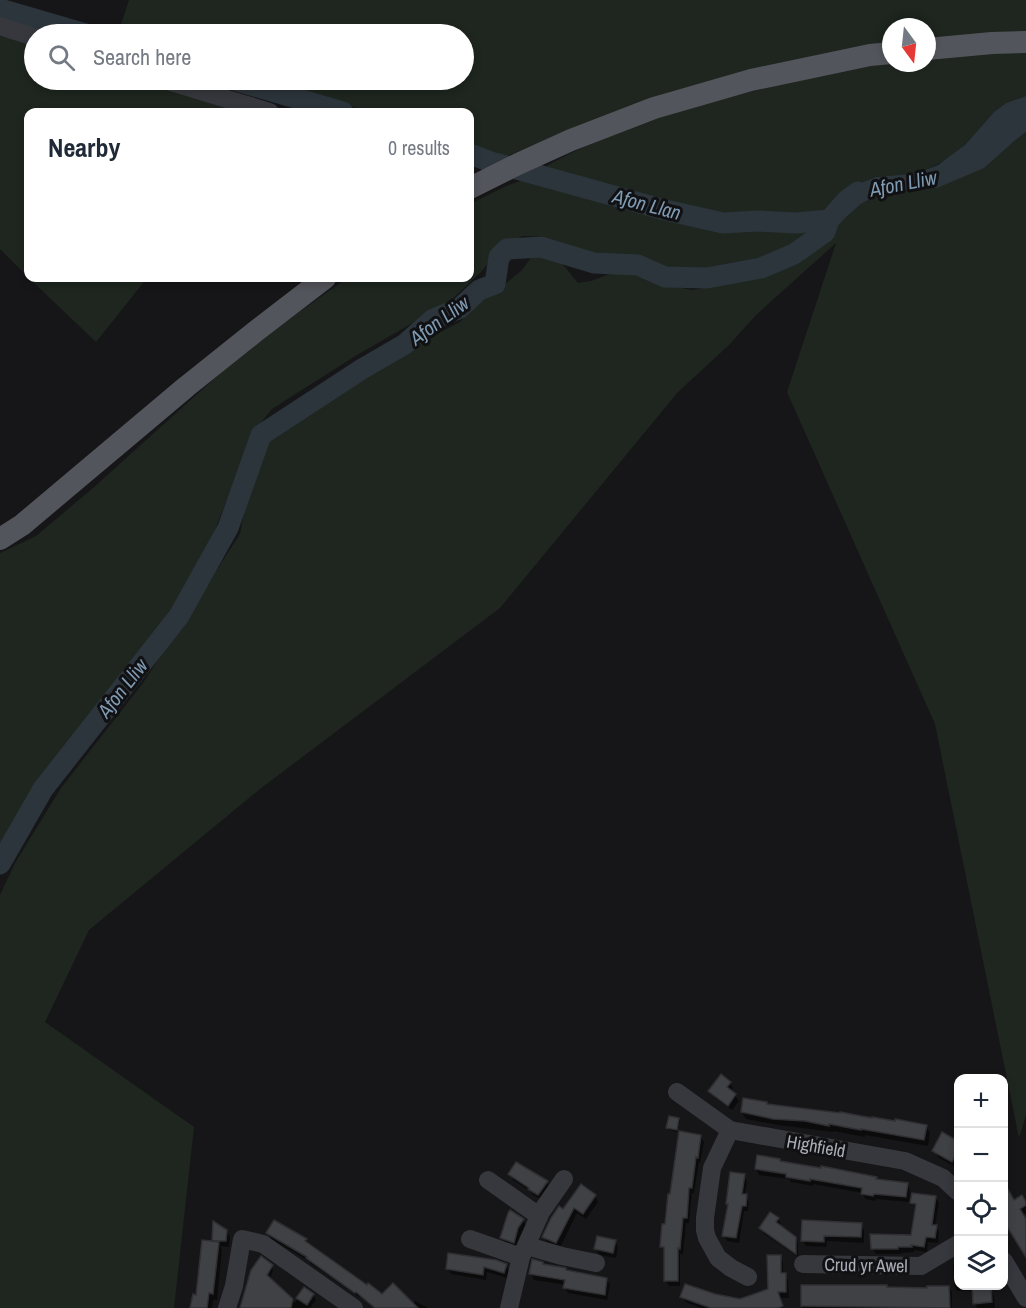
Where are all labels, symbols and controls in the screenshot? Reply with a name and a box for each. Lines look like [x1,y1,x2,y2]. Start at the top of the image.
north arrow [882,18,936,72]
search box [24,24,474,90]
icon: search [45,41,78,74]
text: Search here [93,42,191,72]
text: Nearby [48,130,120,165]
text: 0 results [388,134,450,161]
water label: Afon Lliw [866,163,940,203]
water label: Afon Llan [609,182,684,226]
water label: Afon Lliw [403,289,475,351]
water label: Afon Lliw [90,652,154,724]
map controls [954,1074,1008,1290]
button: + [954,1074,1008,1128]
button: − [954,1128,1008,1182]
street label: Highfield [785,1129,847,1163]
button: locate [954,1182,1008,1236]
button: layers [954,1236,1008,1290]
street label: Crud yr Awel [824,1252,908,1278]

